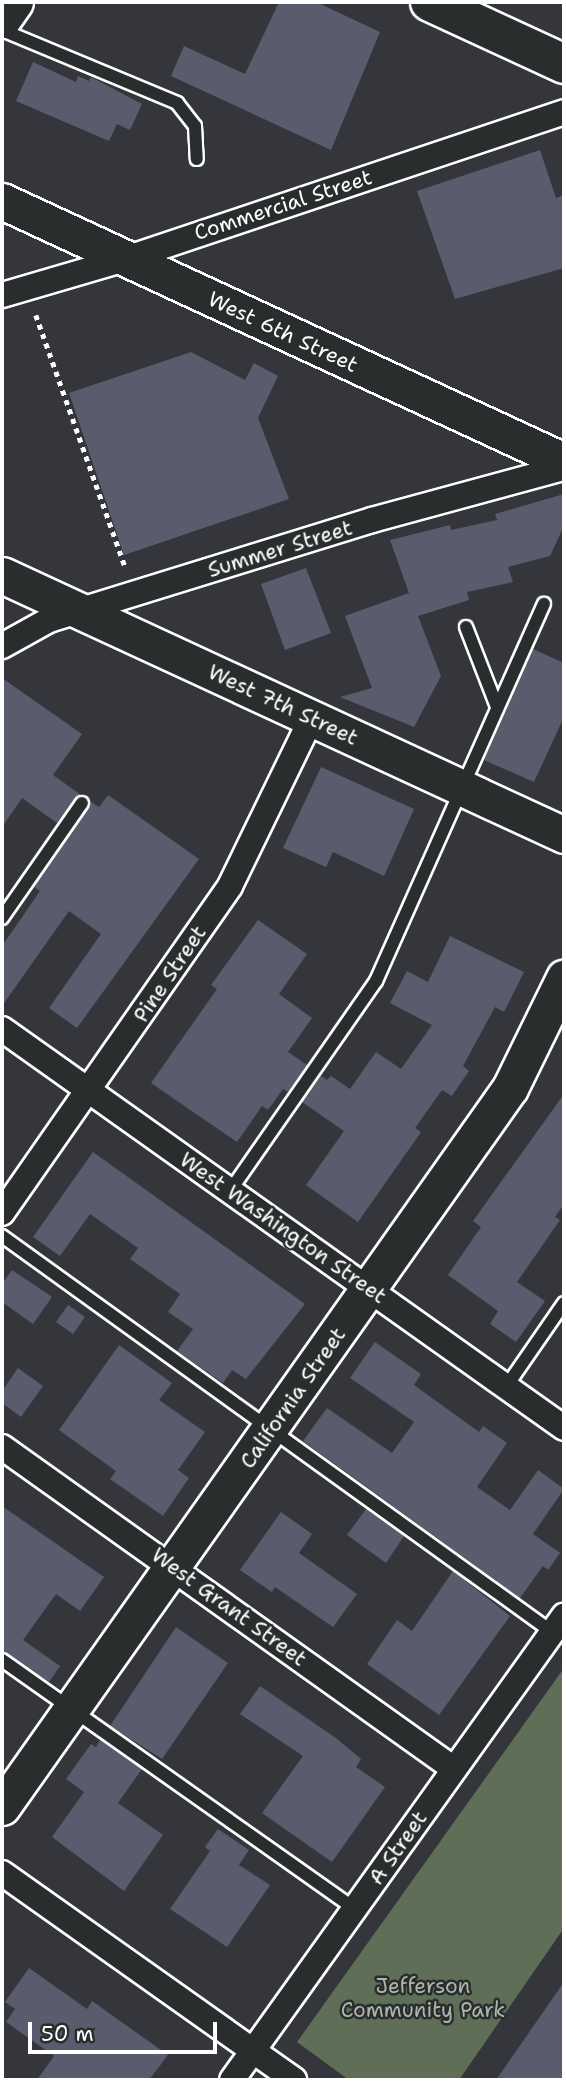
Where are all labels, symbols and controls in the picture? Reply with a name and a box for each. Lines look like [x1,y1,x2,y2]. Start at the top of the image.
street label: Commercial Street [191,164,375,246]
street label: West 6th Street [204,286,362,378]
street label: Summer Street [205,515,355,583]
street label: West 7th Street [204,659,362,751]
street label: Pine Street [128,921,212,1027]
street label: West Washington Street [175,1147,391,1309]
street label: California Street [235,1323,351,1473]
street label: West Grant Street [147,1542,311,1672]
street label: A Street [364,1806,432,1890]
park label: Jefferson Community Park [341,1973,505,2023]
scale bar [32,2008,220,2052]
text: 50 m [41,2020,94,2048]

